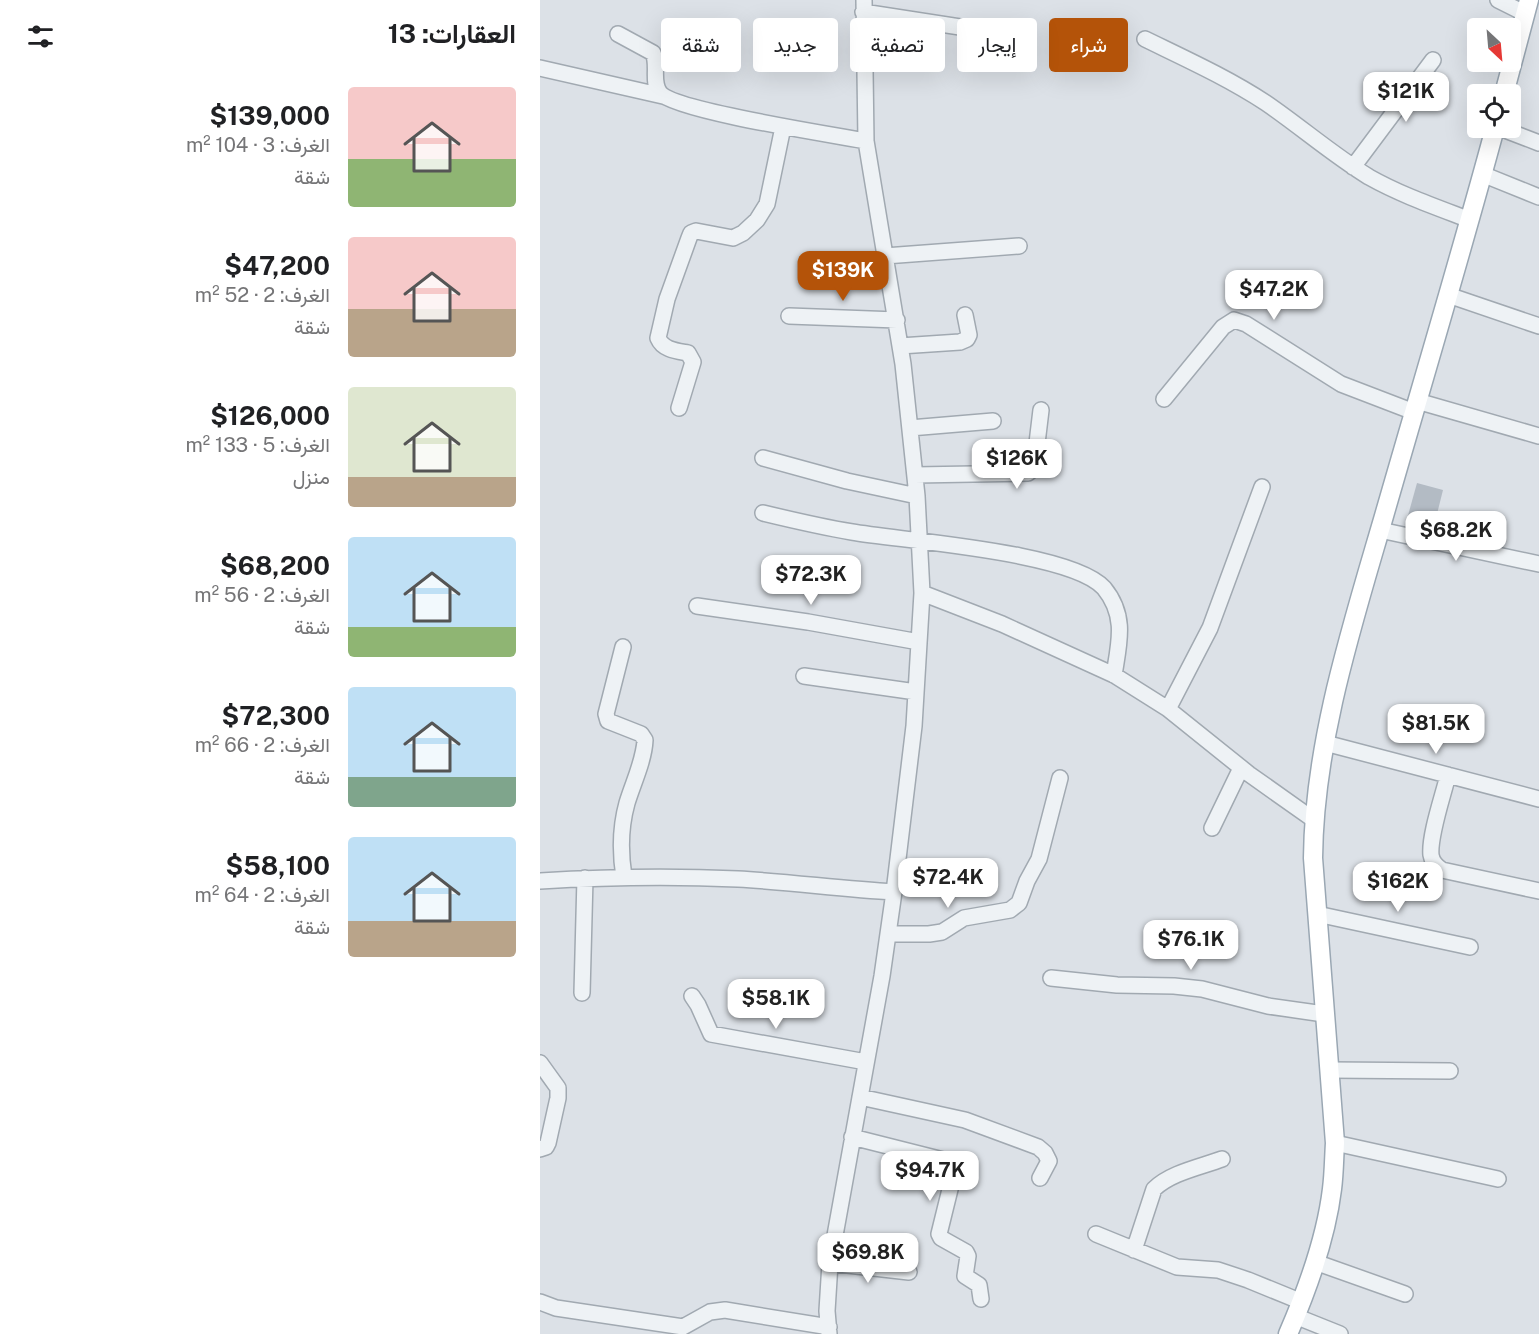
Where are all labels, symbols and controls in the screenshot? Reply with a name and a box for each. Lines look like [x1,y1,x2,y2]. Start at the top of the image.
text: العقارات: 13 [388,18,516,49]
chip: شقة [661,18,741,72]
chip: جديد [753,18,838,72]
chip: تصفية [850,18,945,72]
chip: إيجار [957,18,1037,72]
chip: شراء [1049,18,1128,72]
north arrow [1467,18,1521,72]
map controls [1467,18,1521,138]
icon: filters [24,20,57,53]
pin: $121K [1364,72,1448,123]
text: $121K [1377,79,1435,103]
button: locate [1467,84,1521,138]
text: $139,000 [210,100,330,131]
icon: home [396,111,468,183]
text: الغرف: 3 · 104 m² [186,133,330,157]
text: شقة [294,165,330,189]
text: $47,200 [224,250,330,281]
pin: $139K [801,251,885,302]
text: $139K [812,258,874,282]
icon: home [396,261,468,333]
pin: $47.2K [1225,270,1323,321]
text: $47.2K [1239,277,1309,301]
text: الغرف: 2 · 52 m² [195,283,330,307]
text: شقة [294,315,330,339]
text: $126,000 [210,400,330,431]
icon: home [396,411,468,483]
text: الغرف: 5 · 133 m² [185,433,330,457]
pin: $126K [975,439,1059,490]
text: $126K [986,446,1048,470]
text: منزل [293,465,330,489]
pin: $68.2K [1407,511,1505,562]
text: $68.2K [1419,518,1493,542]
text: $68,200 [220,550,330,581]
pin: $72.3K [762,555,860,606]
icon: home [396,561,468,633]
text: $72.3K [775,562,847,586]
text: الغرف: 2 · 56 m² [194,583,330,607]
text: شقة [294,615,330,639]
text: $72,300 [222,700,330,731]
pin: $81.5K [1387,704,1485,755]
icon: home [396,711,468,783]
text: $81.5K [1402,711,1470,735]
text: الغرف: 2 · 66 m² [195,733,330,757]
text: شقة [294,765,330,789]
text: $58,100 [226,850,330,881]
pin: $72.4K [899,858,997,909]
icon: home [396,861,468,933]
pin: $162K [1356,862,1440,913]
text: $72.4K [912,865,984,889]
text: $162K [1367,869,1429,893]
text: الغرف: 2 · 64 m² [195,883,330,907]
text: شقة [294,915,330,939]
pin: $76.1K [1142,920,1240,971]
text: $76.1K [1157,927,1225,951]
pin: $58.1K [727,979,825,1030]
text: $58.1K [742,986,810,1010]
pin: $94.7K [881,1151,979,1202]
text: $94.7K [895,1158,965,1182]
pin: $69.8K [819,1233,917,1284]
text: $69.8K [831,1240,905,1264]

